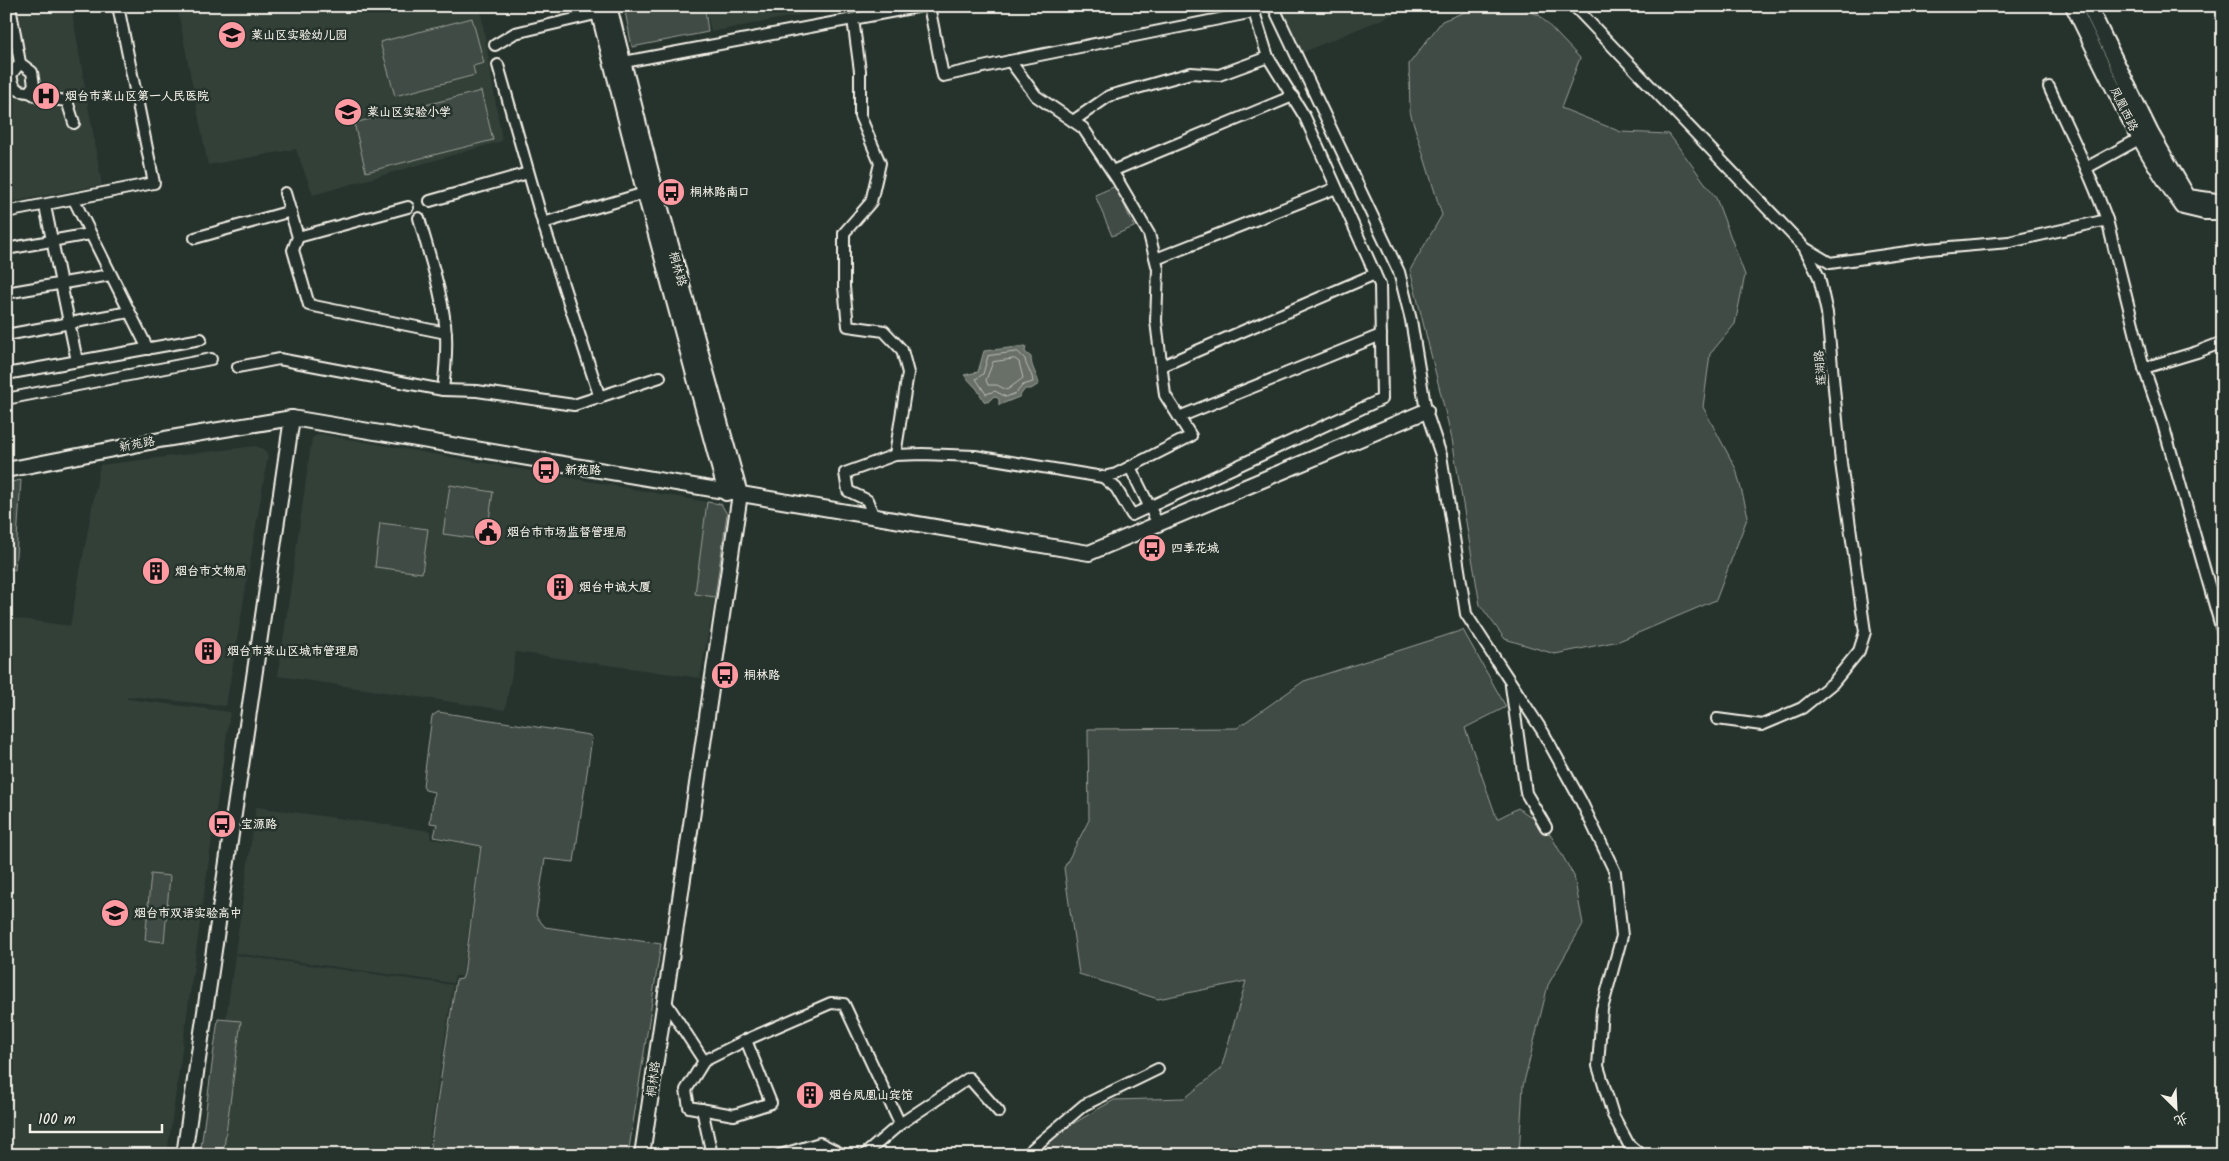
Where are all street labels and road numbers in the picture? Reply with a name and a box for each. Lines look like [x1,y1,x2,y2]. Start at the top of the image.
street label: 凤凰西路 [2104,83,2143,135]
street label: 桐林路 [663,249,692,289]
street label: 莲湖路 [1809,349,1832,387]
street label: 新苑路 [118,432,157,457]
street label: 桐林路 [642,1060,665,1098]

